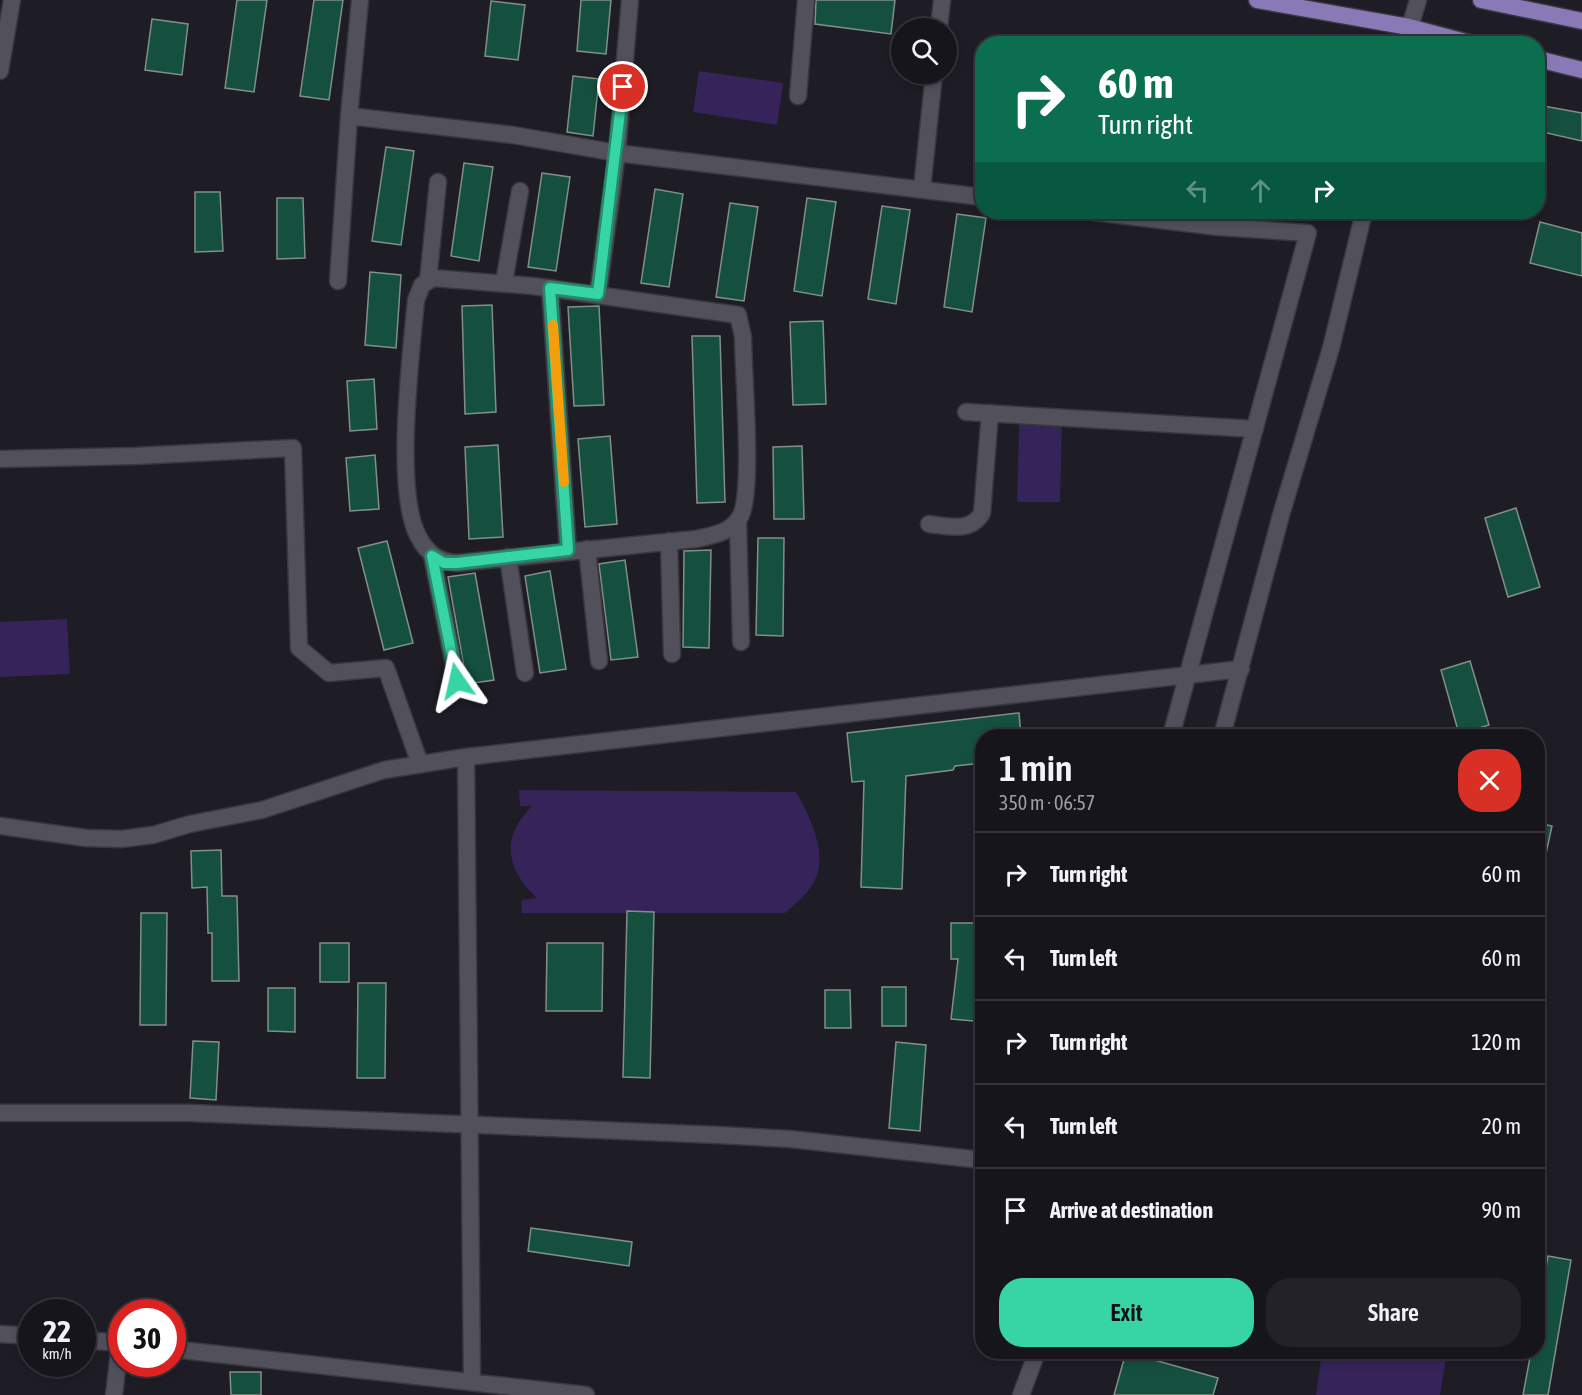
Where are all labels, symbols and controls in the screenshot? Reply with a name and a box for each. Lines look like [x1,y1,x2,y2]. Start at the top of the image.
map controls [891,18,957,84]
button: search [891,18,957,84]
text: 60 m [1098,59,1173,107]
icon: right [999,60,1077,138]
pin [597,61,648,112]
icon: arrive [606,70,639,103]
text: Turn right [1098,109,1193,140]
icon: left [1181,174,1214,207]
icon: ahead [1244,174,1277,207]
icon: right [1307,174,1340,207]
position arrow [425,649,489,713]
text: 1 min [999,747,1073,789]
button: close [1458,749,1521,812]
text: 350 m · 06:57 [999,791,1095,814]
icon: right [999,858,1032,891]
text: Turn right [1050,861,1127,887]
text: 60 m [1481,861,1521,887]
icon: left [999,942,1032,975]
text: Turn left [1050,945,1117,971]
text: 60 m [1481,945,1521,971]
icon: right [999,1026,1032,1059]
text: Turn right [1050,1029,1127,1055]
text: 120 m [1471,1029,1521,1055]
icon: left [999,1110,1032,1143]
text: Turn left [1050,1113,1117,1139]
text: 20 m [1481,1113,1521,1139]
icon: arrive [999,1194,1032,1227]
text: Arrive at destination [1050,1197,1213,1223]
text: 90 m [1481,1197,1521,1223]
button: Exit [999,1278,1254,1347]
button: Share [1266,1278,1521,1347]
speed limit sign: 30 [108,1299,186,1377]
text: 22 [43,1314,71,1348]
text: km/h [42,1345,72,1362]

